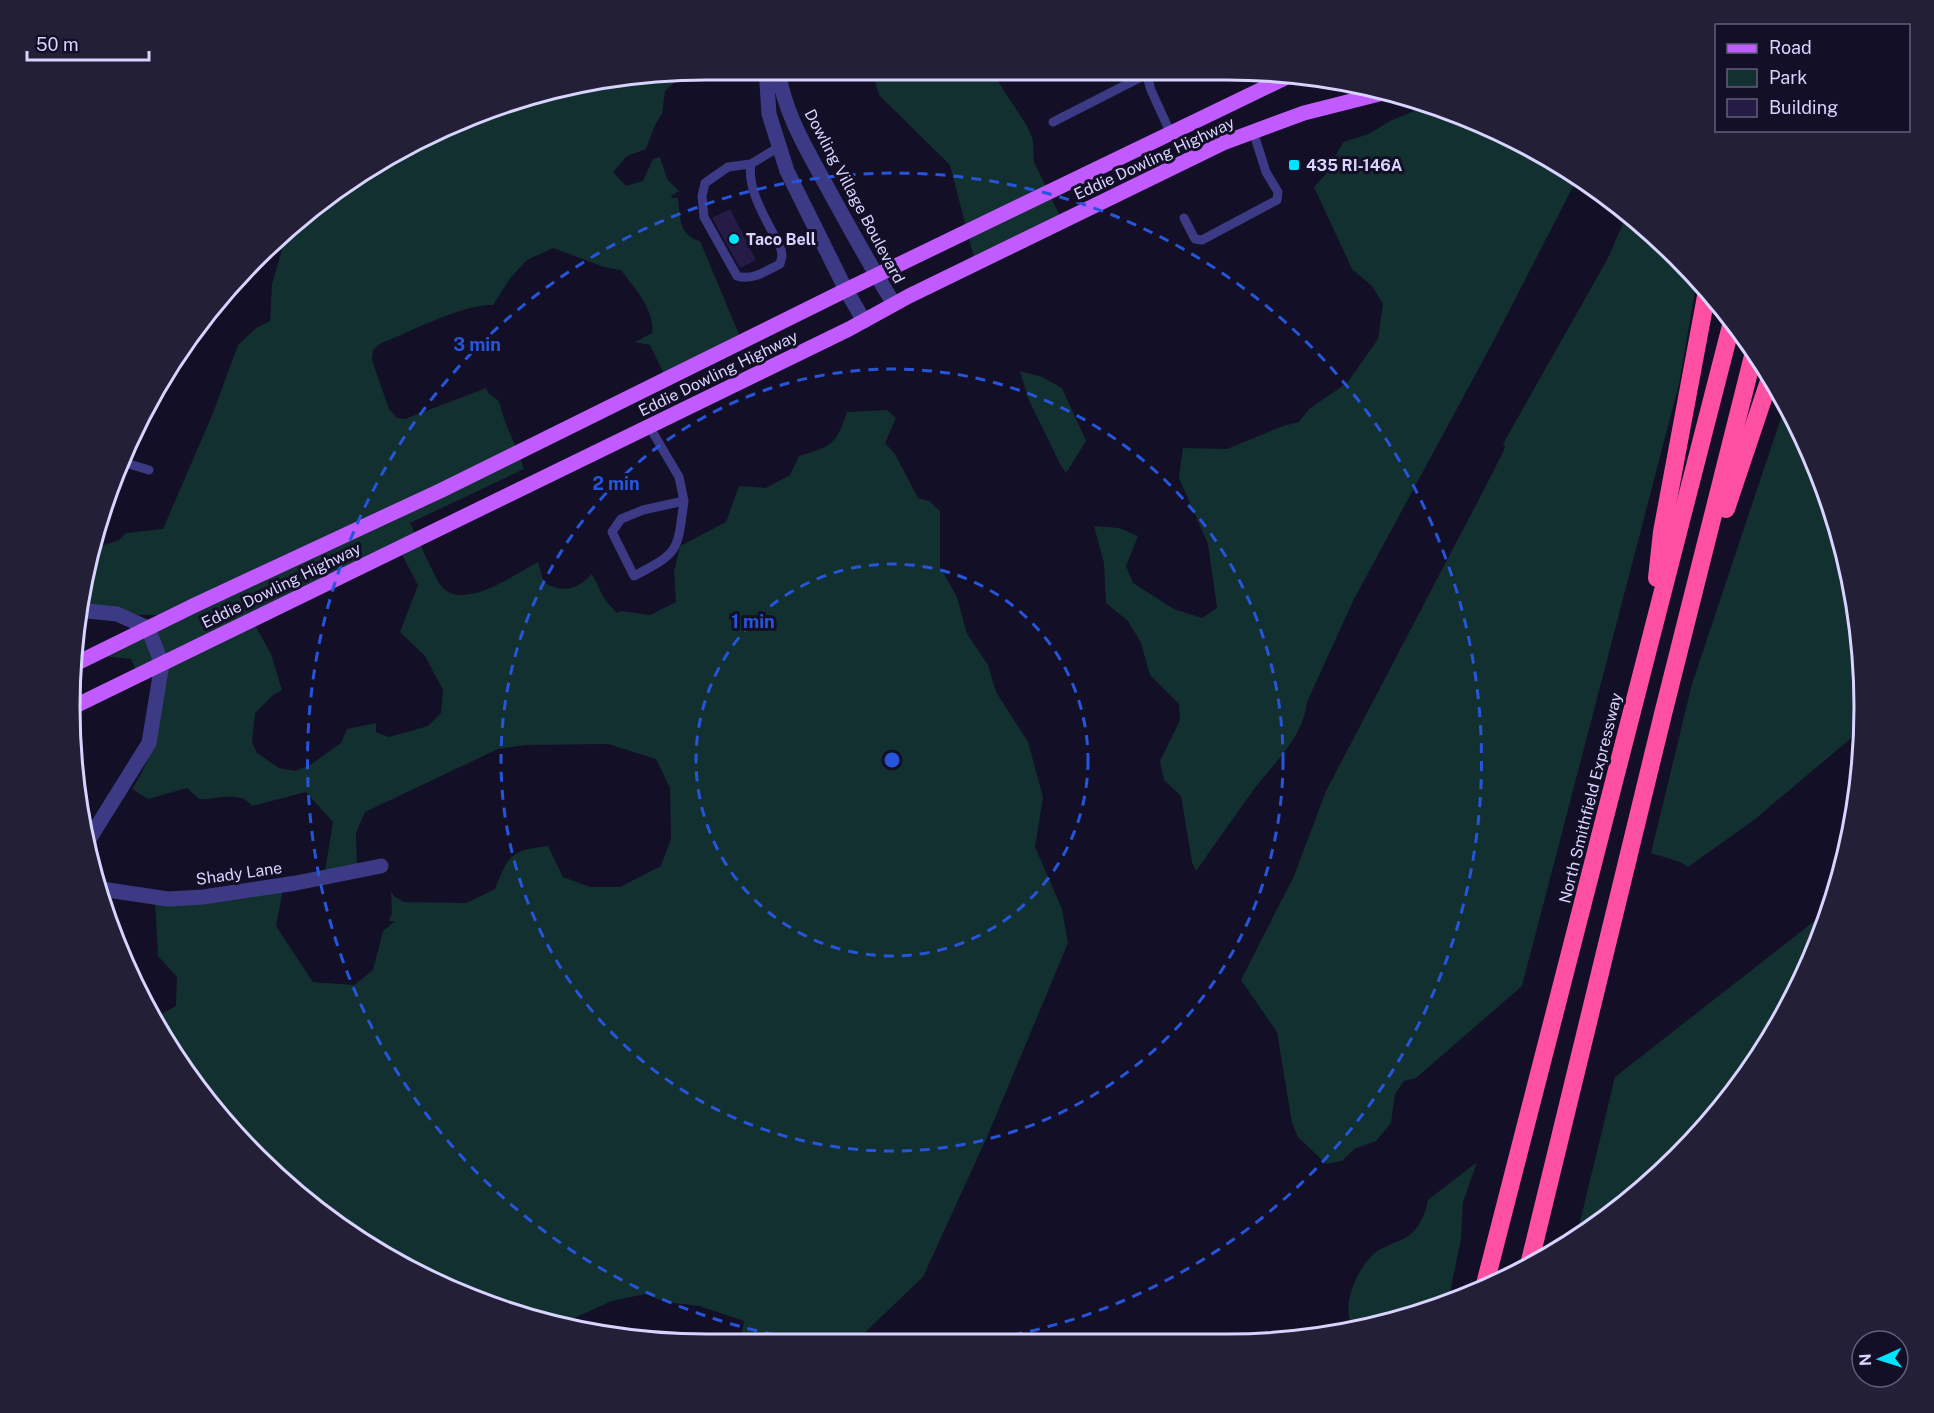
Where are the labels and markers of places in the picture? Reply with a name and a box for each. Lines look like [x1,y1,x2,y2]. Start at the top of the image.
place label: 435 RI-146A [1306,156,1403,175]
marker: 435 RI-146A [1287,158,1301,172]
place label: Taco Bell [746,230,816,249]
marker: Taco Bell [727,232,741,246]
centre of rings [882,750,902,770]

